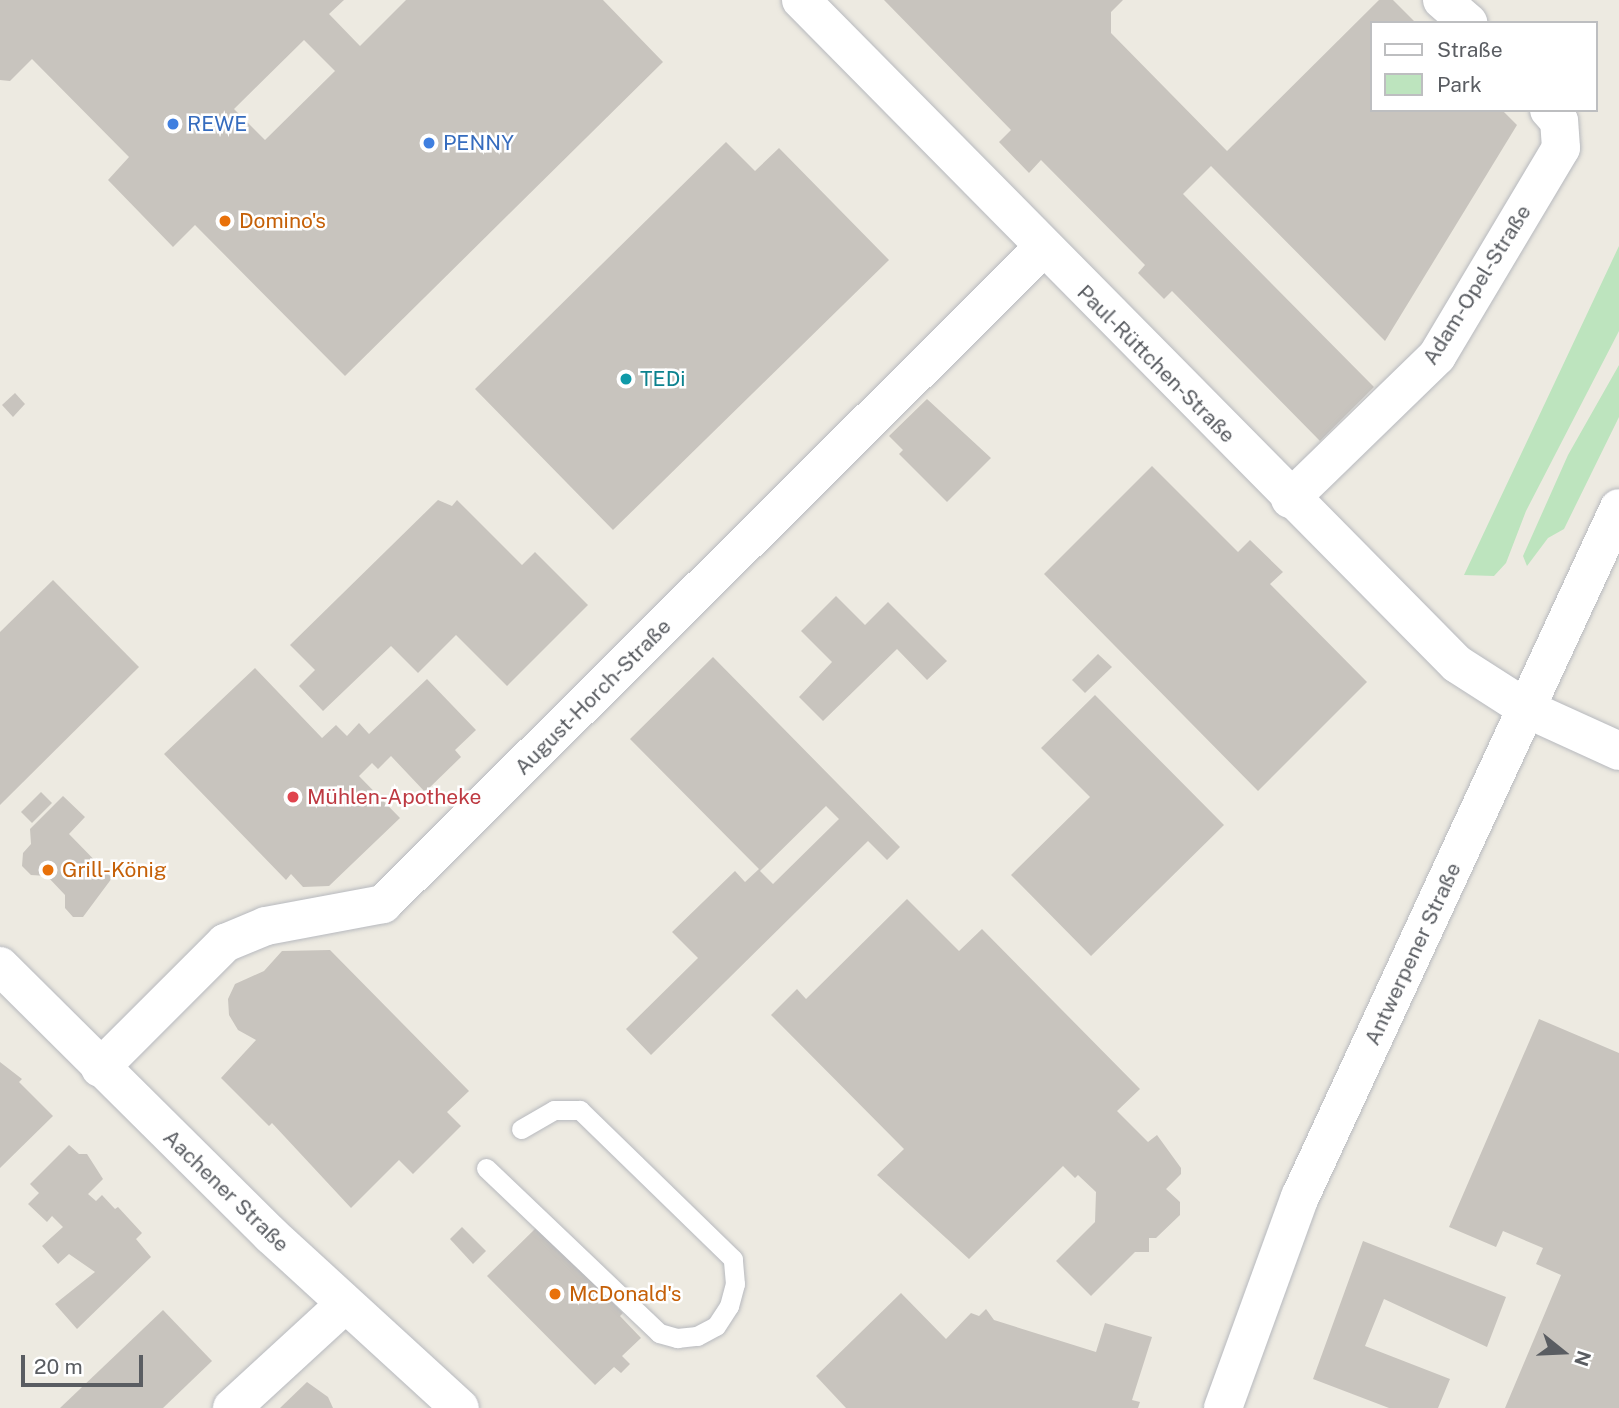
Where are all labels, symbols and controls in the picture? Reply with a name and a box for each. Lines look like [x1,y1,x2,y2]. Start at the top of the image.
legend [1370,21,1598,112]
text: Straße [1437,37,1503,62]
text: Park [1437,72,1482,97]
place label: REWE [187,111,247,137]
marker: REWE [165,116,181,132]
place label: PENNY [443,130,514,156]
marker: PENNY [421,135,437,151]
street label: Adam-Opel-Straße [1418,201,1536,369]
place label: Domino's [239,208,326,234]
marker: Domino's [217,213,233,229]
street label: Paul-Rüttchen-Straße [1072,280,1240,448]
place label: TEDi [640,366,685,392]
marker: TEDi [618,371,634,387]
street label: August-Horch-Straße [510,614,676,780]
place label: Mühlen-Apotheke [307,784,481,810]
marker: Mühlen-Apotheke [285,789,301,805]
place label: Grill-König [62,857,167,883]
street label: Antwerpener Straße [1360,859,1466,1049]
marker: Grill-König [40,862,56,878]
street label: Aachener Straße [158,1125,294,1257]
place label: McDonald's [569,1281,681,1307]
marker: McDonald's [547,1286,563,1302]
north arrow [1528,1317,1598,1387]
scale bar [24,1342,147,1386]
text: N [1570,1348,1596,1369]
text: 20 m [34,1354,83,1379]

